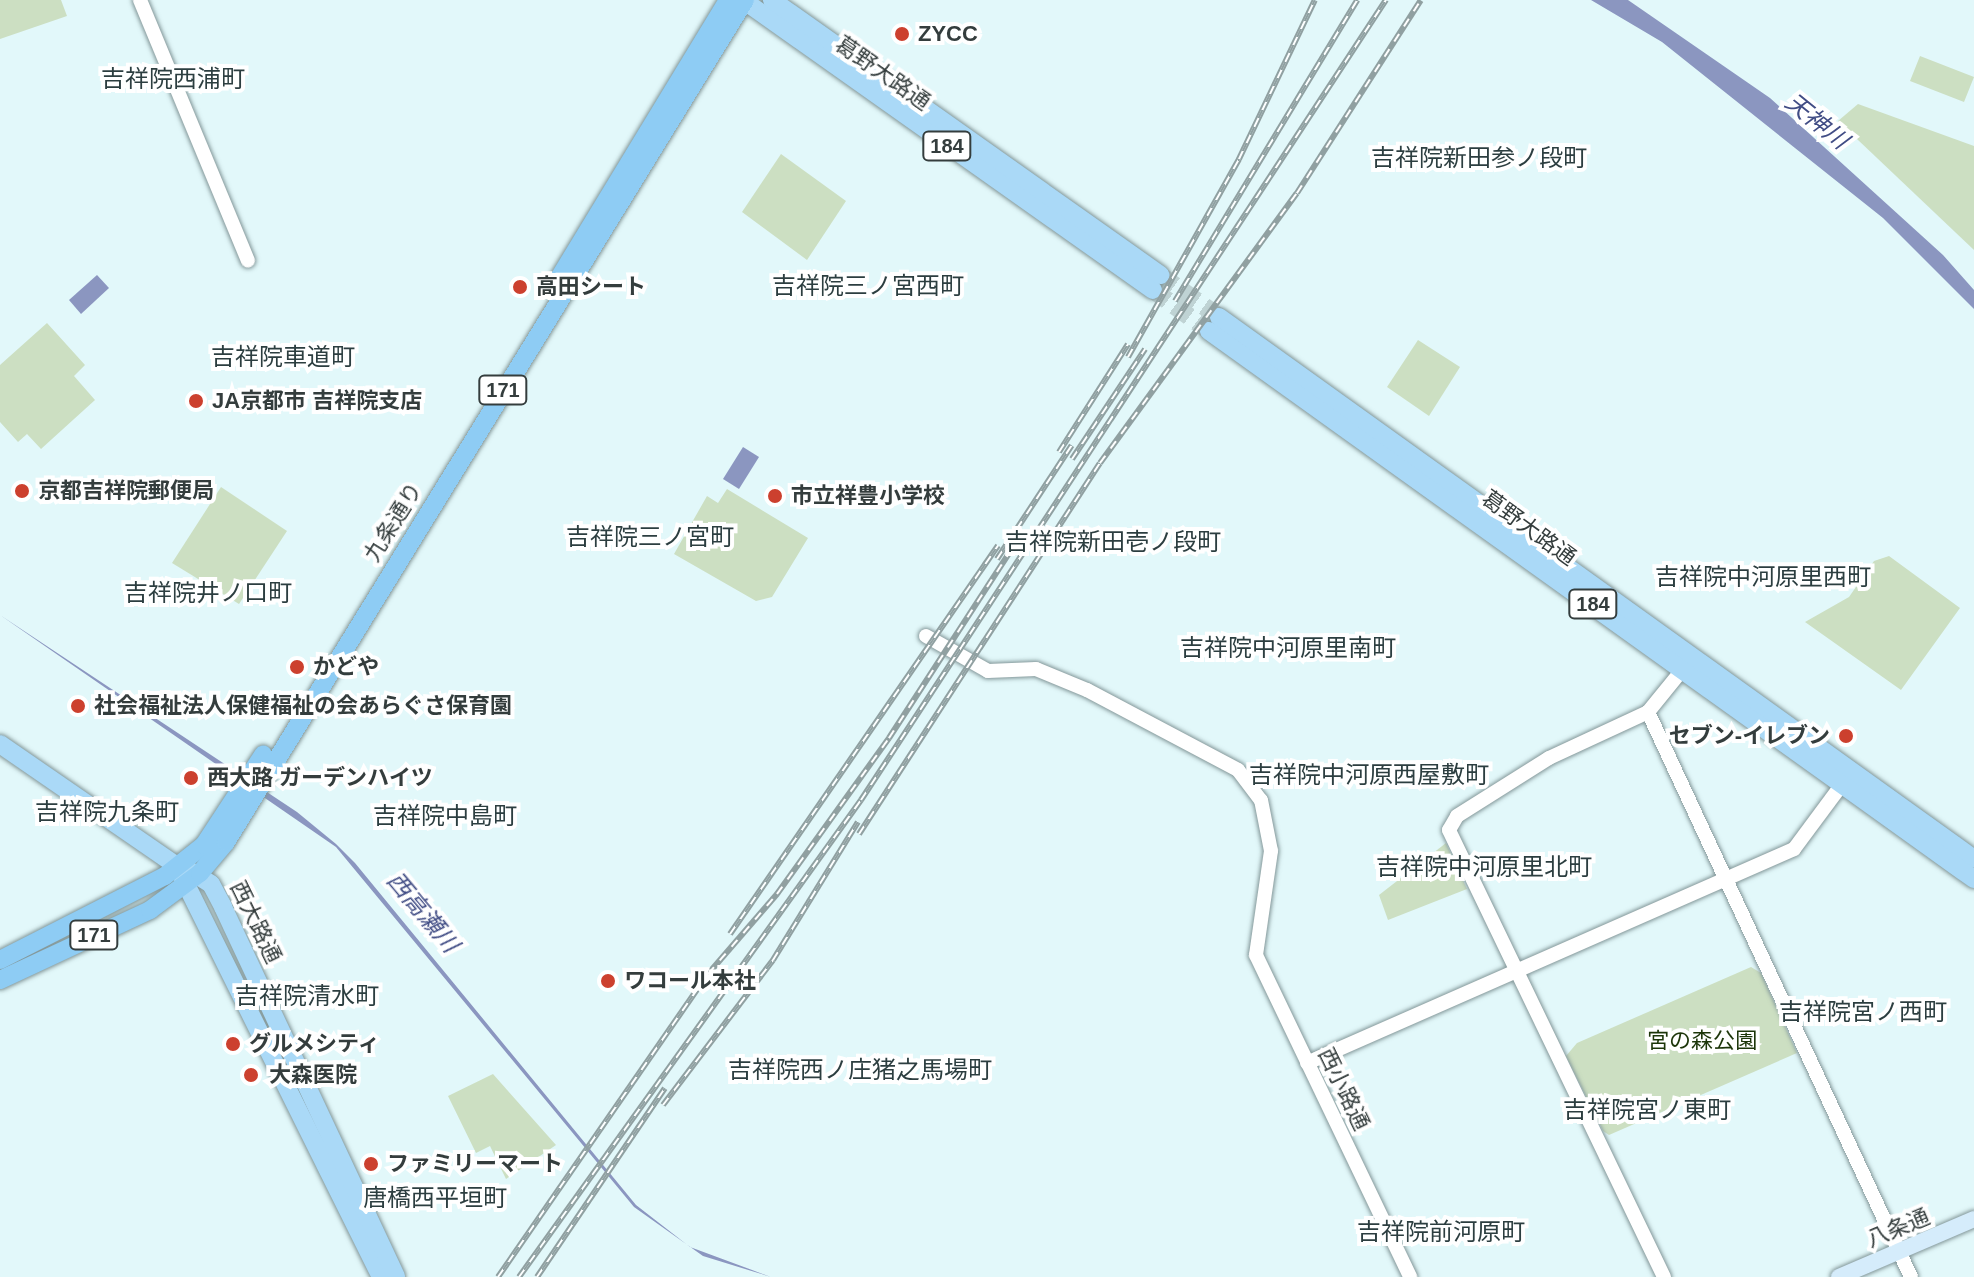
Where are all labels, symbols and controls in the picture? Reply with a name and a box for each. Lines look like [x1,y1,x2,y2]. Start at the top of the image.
place label: ZYCC [918,21,978,47]
marker: ZYCC [893,25,911,43]
street label: 葛野大路通 [830,31,936,115]
district label: 吉祥院西浦町 [101,65,245,93]
water label: 天神川 [1780,87,1854,155]
road number: 184 [921,130,973,162]
district label: 吉祥院新田参ノ段町 [1371,144,1587,172]
district label: 吉祥院三ノ宮西町 [772,272,964,300]
place label: 高田シート [536,274,646,300]
marker: 高田シート [511,278,529,296]
district label: 吉祥院車道町 [211,343,355,371]
road number: 171 [477,374,529,406]
place label: JA京都市 吉祥院支店 [212,388,422,414]
marker: JA京都市 吉祥院支店 [187,392,205,410]
place label: 京都吉祥院郵便局 [38,478,214,504]
street label: 九条通り [358,478,428,566]
marker: 京都吉祥院郵便局 [13,482,31,500]
place label: 市立祥豊小学校 [791,483,945,509]
street label: 葛野大路通 [1477,485,1581,571]
marker: 市立祥豊小学校 [766,487,784,505]
district label: 吉祥院三ノ宮町 [566,523,734,551]
district label: 吉祥院新田壱ノ段町 [1005,528,1221,556]
district label: 吉祥院中河原里西町 [1655,563,1871,591]
district label: 吉祥院井ノ口町 [124,579,292,607]
road number: 184 [1567,588,1619,620]
district label: 吉祥院中河原里南町 [1180,634,1396,662]
place label: かどや [313,654,379,680]
marker: かどや [288,658,306,676]
place label: 社会福祉法人保健福祉の会あらぐさ保育園 [94,693,512,719]
marker: 社会福祉法人保健福祉の会あらぐさ保育園 [69,697,87,715]
place label: セブン-イレブン [1669,723,1830,749]
marker: セブン-イレブン [1837,727,1855,745]
district label: 吉祥院中河原西屋敷町 [1249,761,1489,789]
place label: 西大路 ガーデンハイツ [207,765,433,791]
marker: 西大路 ガーデンハイツ [182,769,200,787]
district label: 吉祥院九条町 [35,798,179,826]
district label: 吉祥院中島町 [373,802,517,830]
district label: 吉祥院中河原里北町 [1376,853,1592,881]
water label: 西高瀬川 [381,866,465,958]
street label: 西大路通 [225,877,287,967]
road number: 171 [68,919,120,951]
place label: ワコール本社 [624,968,756,994]
marker: ワコール本社 [599,972,617,990]
district label: 吉祥院清水町 [235,982,379,1010]
district label: 吉祥院宮ノ西町 [1779,998,1947,1026]
park label: 宮の森公園 [1647,1028,1757,1054]
place label: グルメシティ [249,1031,381,1057]
marker: グルメシティ [224,1035,242,1053]
street label: 西小路通 [1313,1044,1375,1134]
district label: 吉祥院西ノ庄猪之馬場町 [728,1056,992,1084]
place label: 大森医院 [269,1062,357,1088]
marker: 大森医院 [240,1064,262,1086]
district label: 吉祥院宮ノ東町 [1563,1096,1731,1124]
place label: ファミリーマート [387,1151,563,1177]
marker: ファミリーマート [362,1155,380,1173]
district label: 唐橋西平垣町 [363,1184,507,1212]
street label: 八条通 [1862,1203,1934,1253]
district label: 吉祥院前河原町 [1357,1218,1525,1246]

